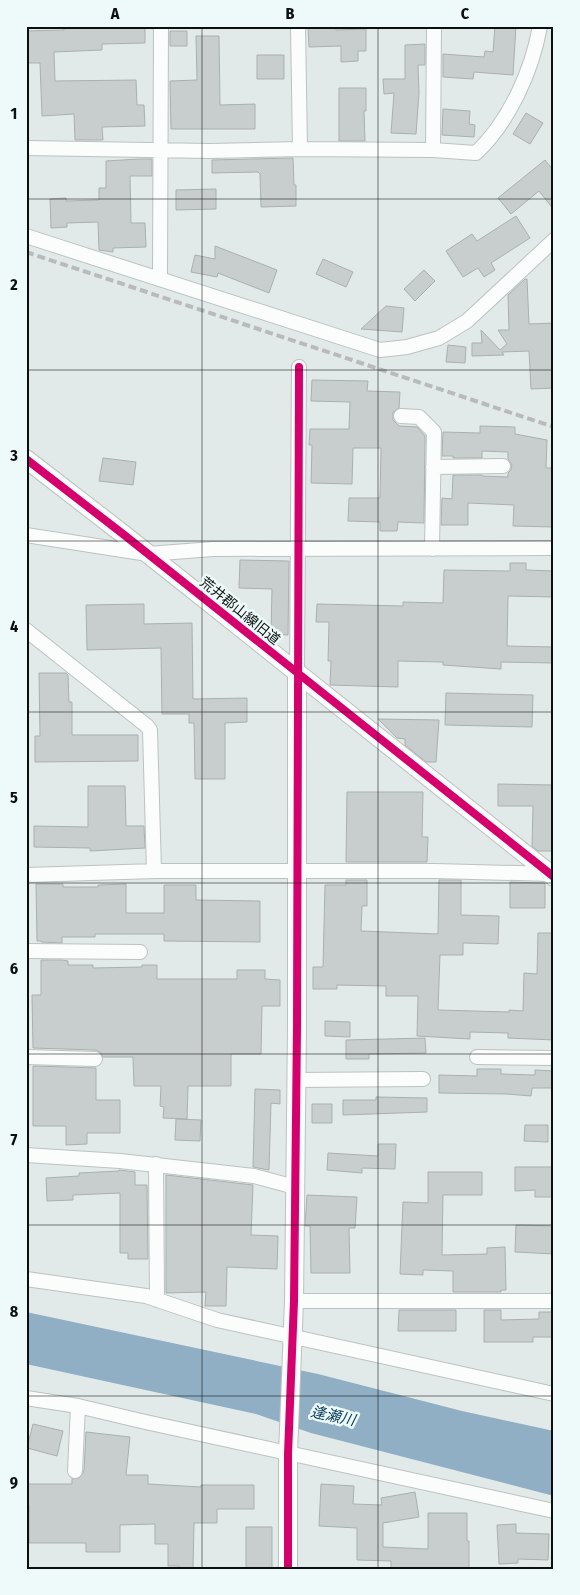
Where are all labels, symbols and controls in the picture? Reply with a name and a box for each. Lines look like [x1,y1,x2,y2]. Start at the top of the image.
text: A [110,4,120,23]
text: B [286,4,295,23]
text: C [461,4,470,23]
text: 1 [11,104,17,123]
text: 2 [9,275,18,294]
text: 3 [9,446,18,465]
street label: 荒井郡山線旧道 [197,574,283,648]
text: 4 [10,617,18,636]
text: 5 [10,788,18,807]
text: 6 [10,959,18,978]
text: 7 [11,1130,18,1149]
text: 8 [10,1302,19,1321]
water label: 逢瀬川 [309,1403,359,1430]
text: 9 [10,1473,18,1492]

